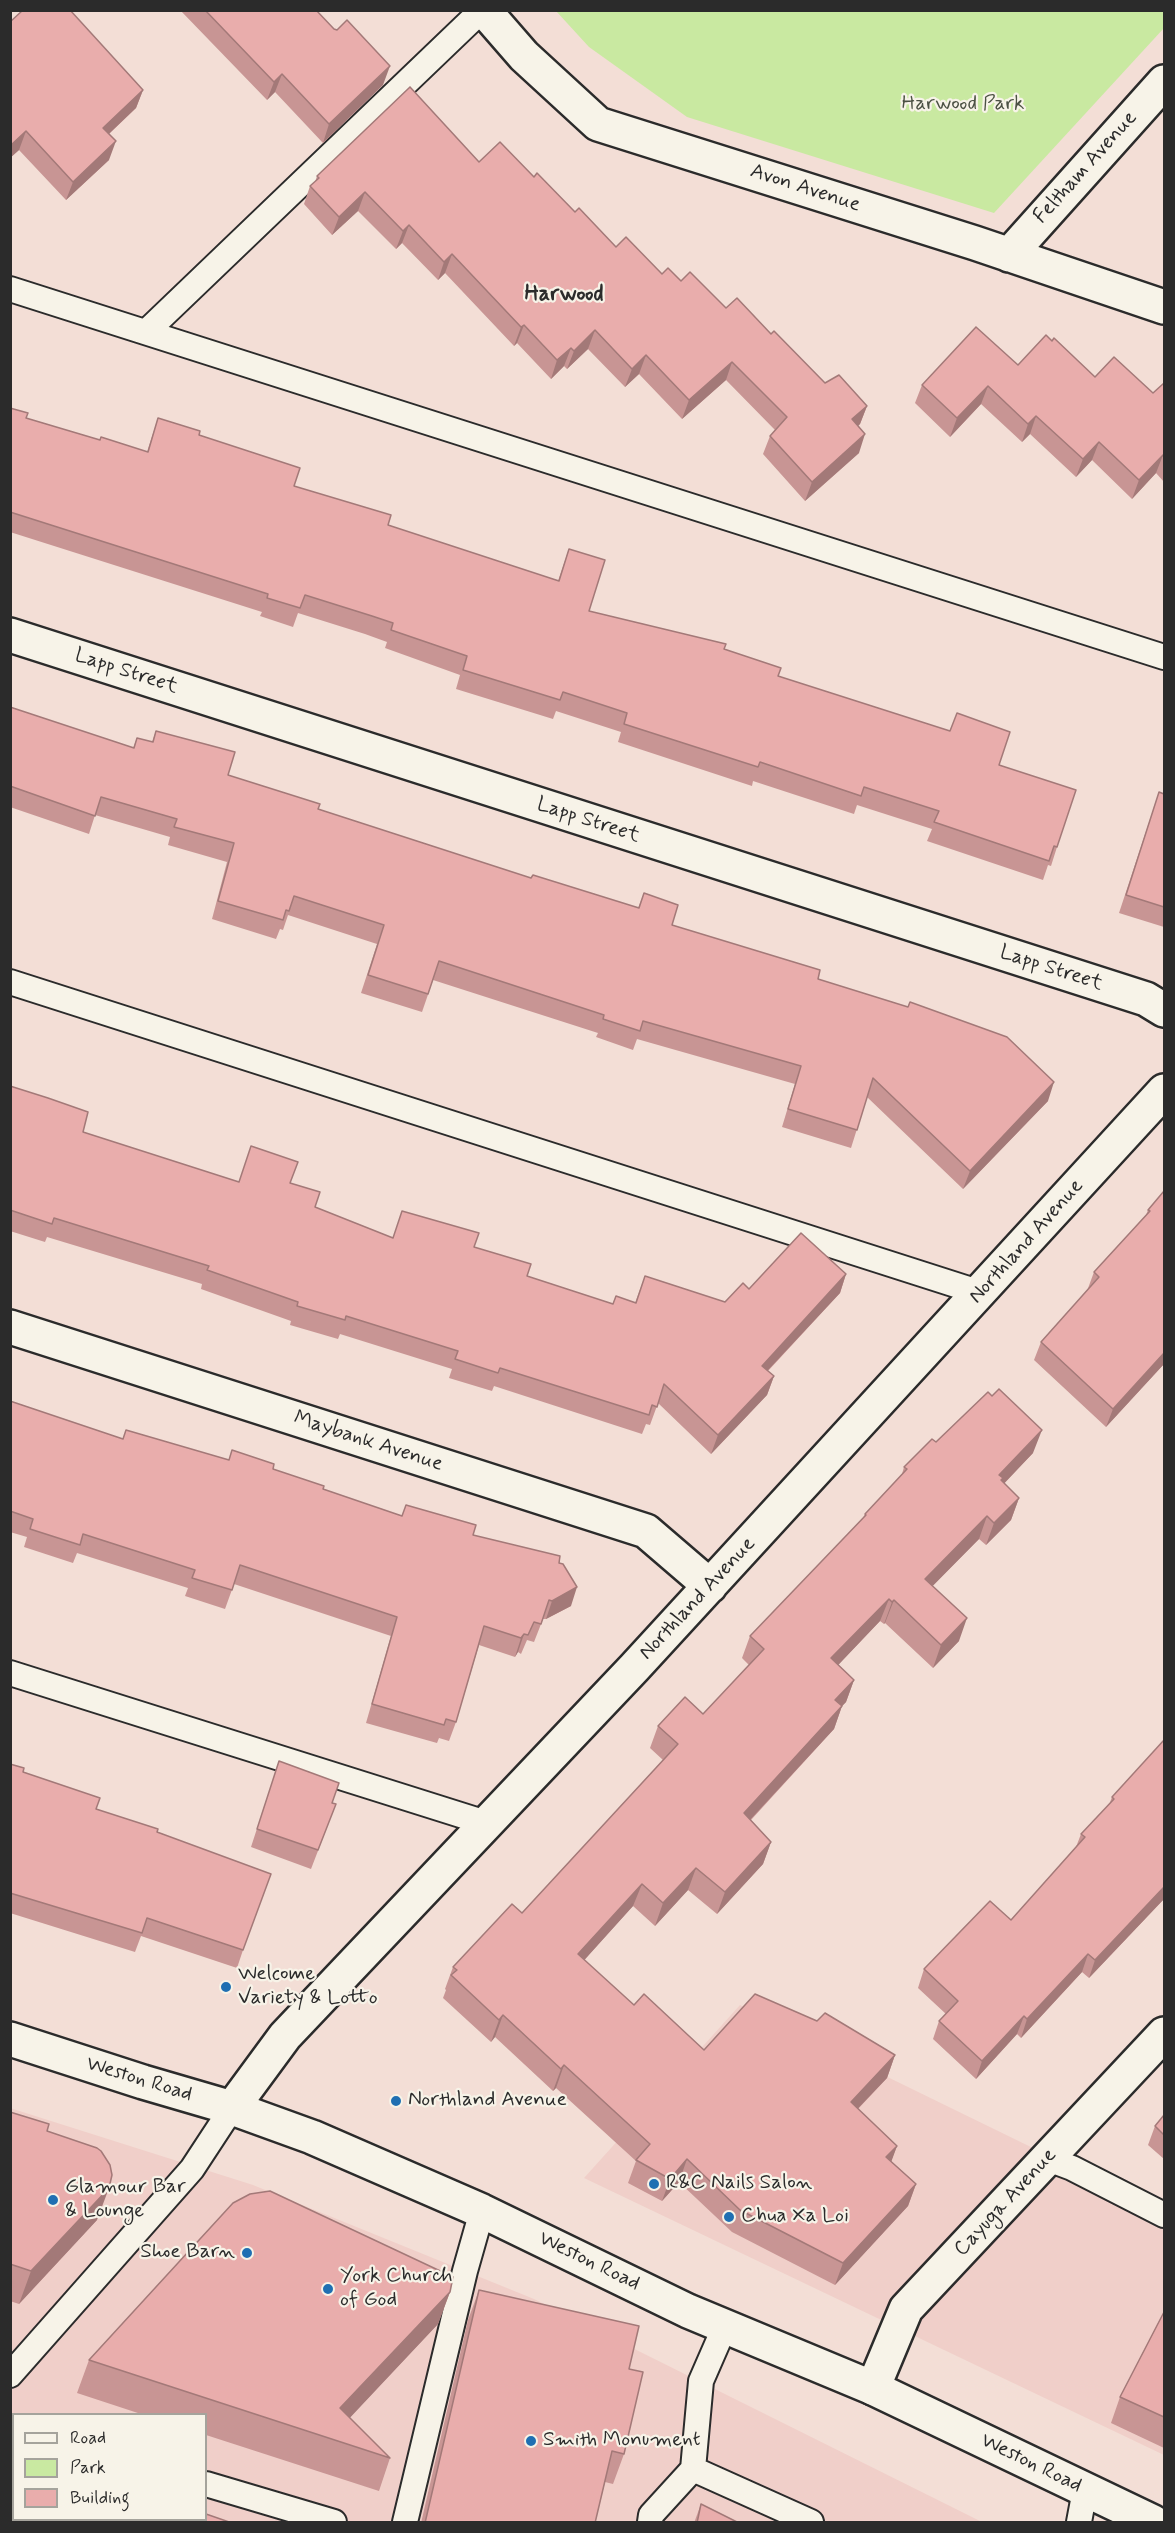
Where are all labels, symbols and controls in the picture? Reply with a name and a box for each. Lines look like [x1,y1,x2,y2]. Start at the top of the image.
park label: Harwood Park [902,92,1024,118]
street label: Feltham Avenue [1029,106,1143,230]
street label: Avon Avenue [747,159,863,219]
district label: Harwood [524,282,604,308]
street label: Lapp Street [71,643,181,701]
street label: Lapp Street [533,792,643,850]
street label: Lapp Street [996,940,1106,998]
street label: Northland Avenue [964,1175,1090,1309]
street label: Maybank Avenue [290,1406,446,1478]
street label: Northland Avenue [635,1532,761,1666]
place label: Welcome Variety & Lotto [238,1962,378,2012]
marker: Welcome Variety & Lotto [219,1980,233,1994]
street label: Weston Road [83,2052,195,2108]
place label: Northland Avenue [408,2088,567,2114]
marker: Northland Avenue [389,2094,403,2108]
street label: Cayuga Avenue [950,2144,1062,2262]
place label: R&C Nails Salon [666,2171,812,2197]
place label: Glamour Bar & Lounge [65,2175,186,2225]
marker: R&C Nails Salon [647,2177,661,2191]
marker: Glamour Bar & Lounge [46,2193,60,2207]
place label: Chua Xa Loi [741,2204,849,2230]
marker: Chua Xa Loi [722,2210,736,2224]
street label: Weston Road [534,2227,644,2297]
place label: Shoe Barn [140,2240,235,2266]
marker: Shoe Barn [240,2246,254,2260]
place label: York Church of God [340,2264,453,2314]
marker: York Church of God [321,2282,335,2296]
legend [12,2413,207,2521]
text: Road [70,2426,106,2450]
place label: Smith Monument [543,2428,701,2454]
street label: Weston Road [976,2429,1086,2499]
marker: Smith Monument [524,2434,538,2448]
text: Park [70,2456,106,2480]
text: Building [70,2486,130,2510]

